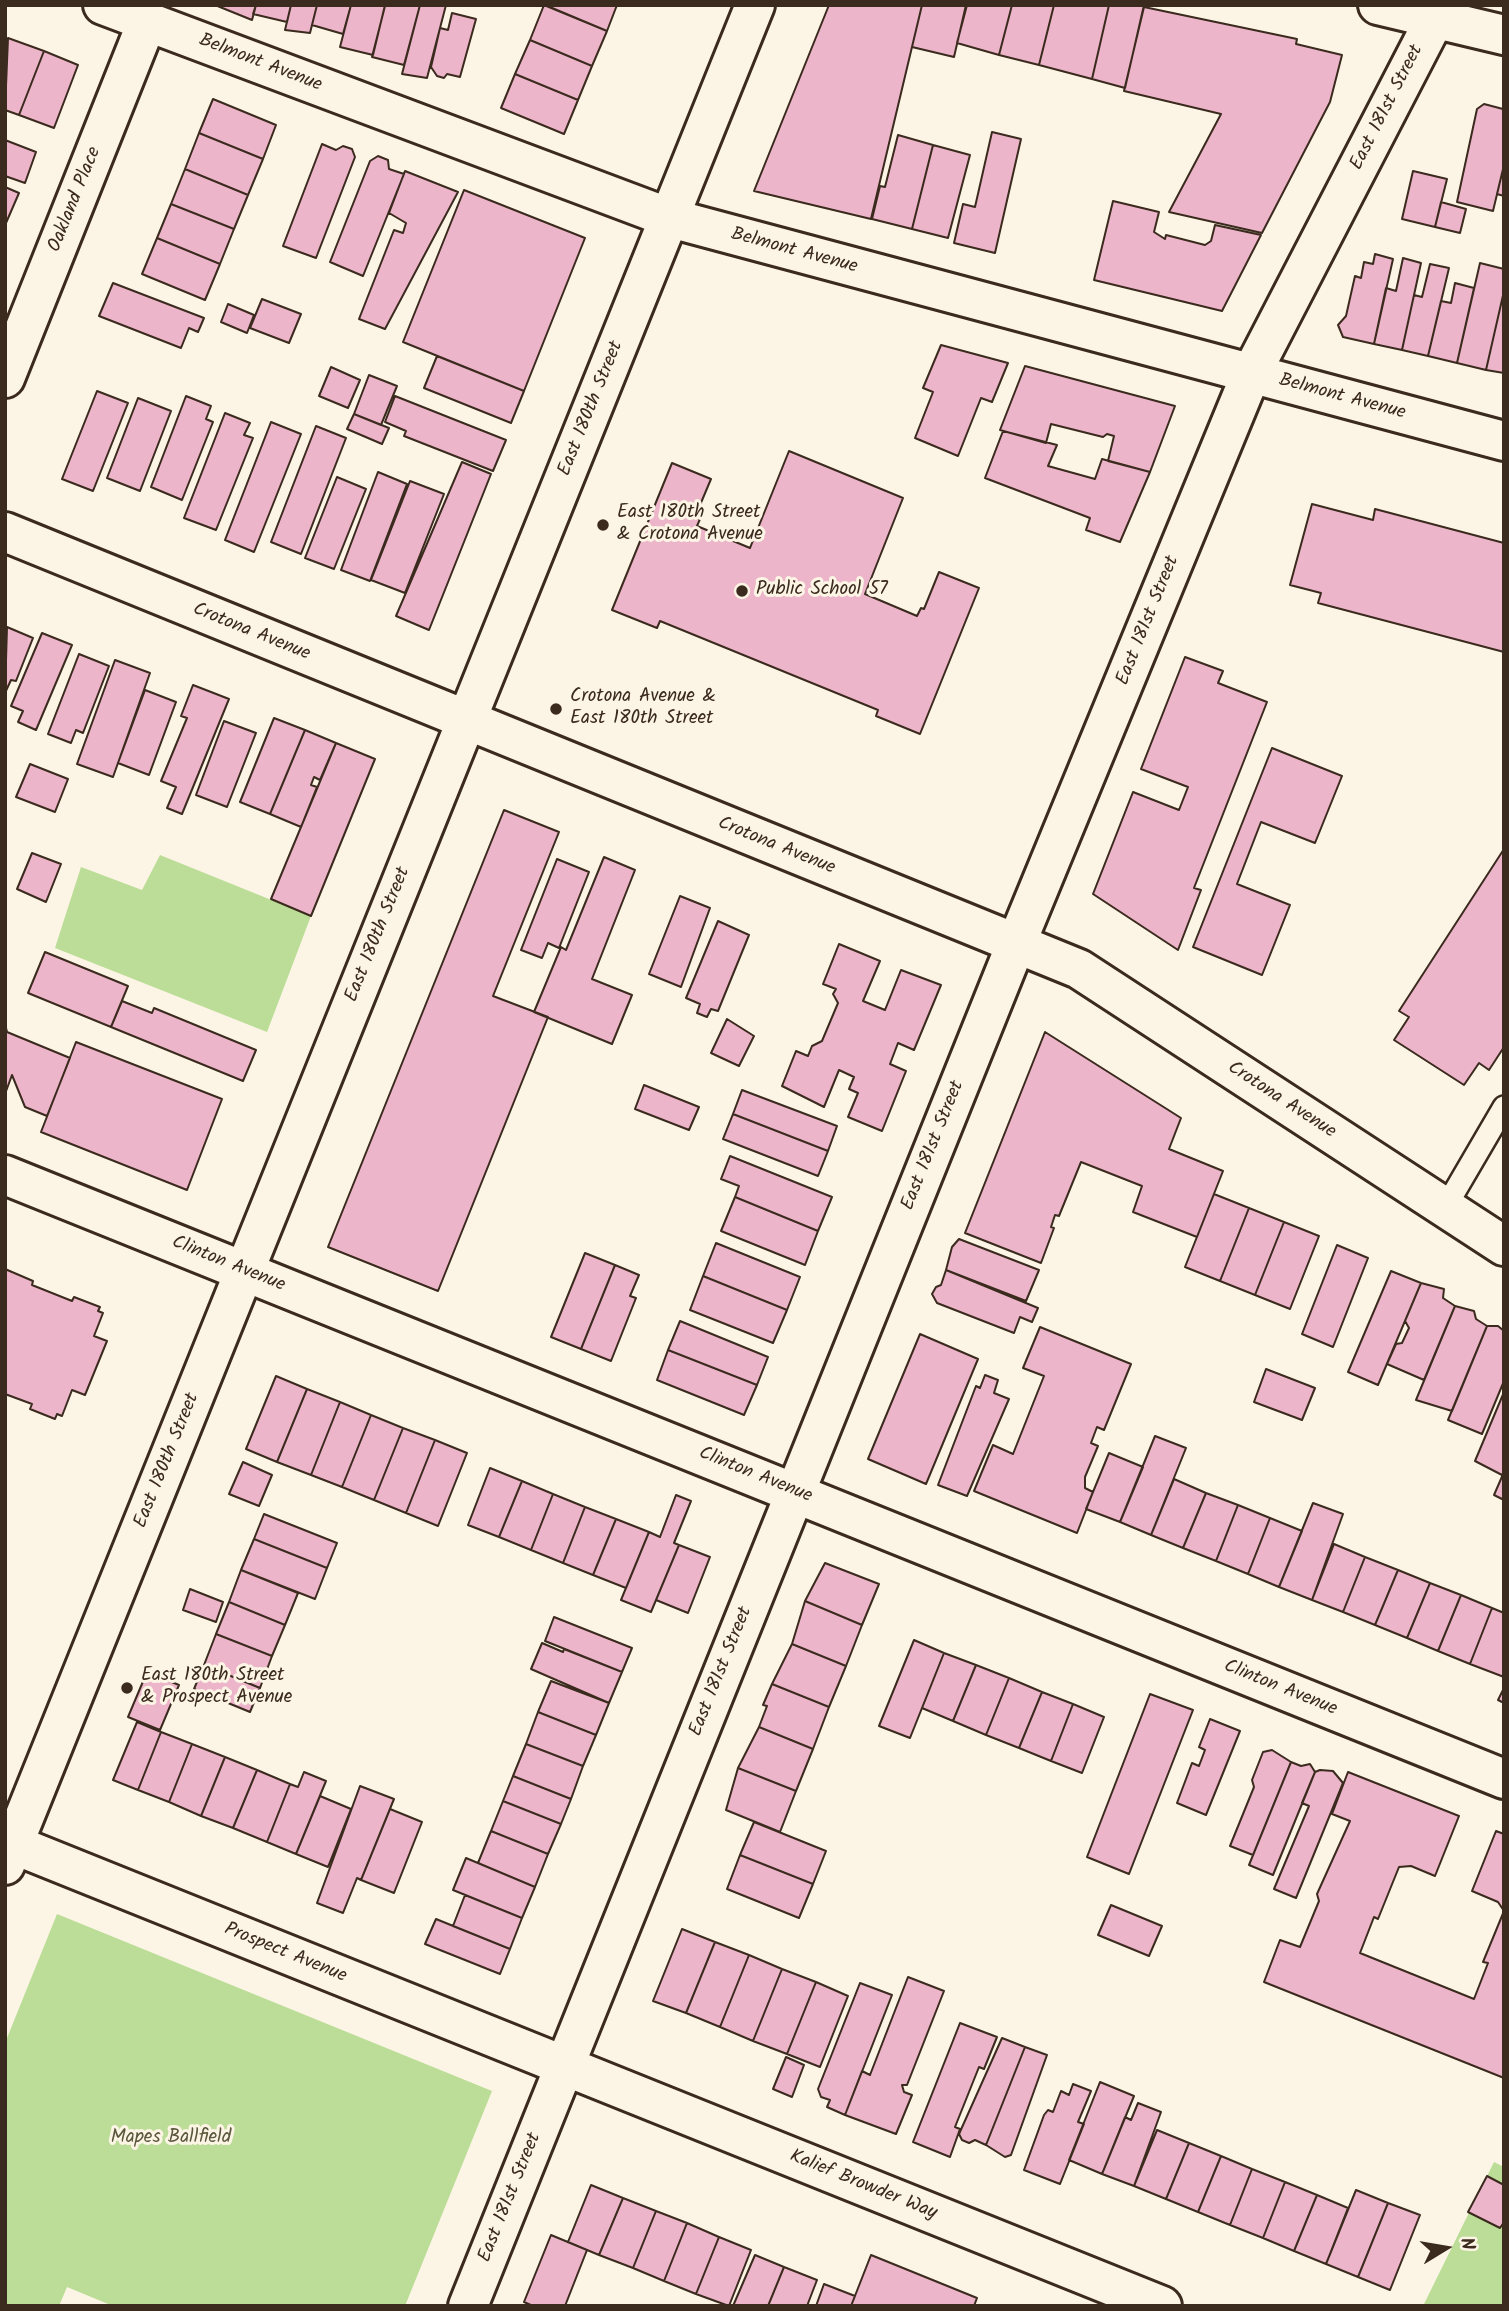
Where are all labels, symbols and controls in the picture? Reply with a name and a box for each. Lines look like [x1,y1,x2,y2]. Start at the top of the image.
street label: Belmont Avenue [195,30,325,98]
street label: East 181st Street [1347,41,1429,175]
street label: Oakland Place [45,144,107,256]
street label: Belmont Avenue [728,224,860,280]
street label: East 180th Street [555,338,629,480]
street label: Belmont Avenue [1276,370,1408,426]
place label: East 180th Street & Crotona Avenue [617,503,763,547]
marker: East 180th Street & Crotona Avenue [595,517,611,533]
street label: East 181st Street [1113,553,1185,689]
place label: Public School 57 [756,580,888,602]
marker: Public School 57 [734,583,750,599]
street label: Crotona Avenue [189,599,313,667]
place label: Crotona Avenue & East 180th Street [570,687,716,731]
marker: Crotona Avenue & East 180th Street [548,701,564,717]
street label: Crotona Avenue [714,813,838,881]
street label: East 180th Street [342,864,416,1006]
street label: Crotona Avenue [1222,1057,1340,1145]
street label: East 181st Street [898,1078,970,1214]
street label: Clinton Avenue [168,1232,288,1298]
street label: East 180th Street [131,1390,205,1532]
street label: Clinton Avenue [695,1443,815,1509]
street label: East 181st Street [686,1604,758,1740]
street label: Clinton Avenue [1220,1656,1340,1722]
place label: East 180th Street & Prospect Avenue [141,1666,292,1710]
marker: East 180th Street & Prospect Avenue [119,1680,135,1696]
street label: Prospect Avenue [220,1919,350,1989]
park label: Mapes Ballfield [111,2128,231,2150]
street label: East 181st Street [475,2130,547,2266]
street label: Kalief Browder Way [786,2146,940,2226]
north arrow [1411,2213,1481,2283]
text: N [1451,2235,1482,2253]

